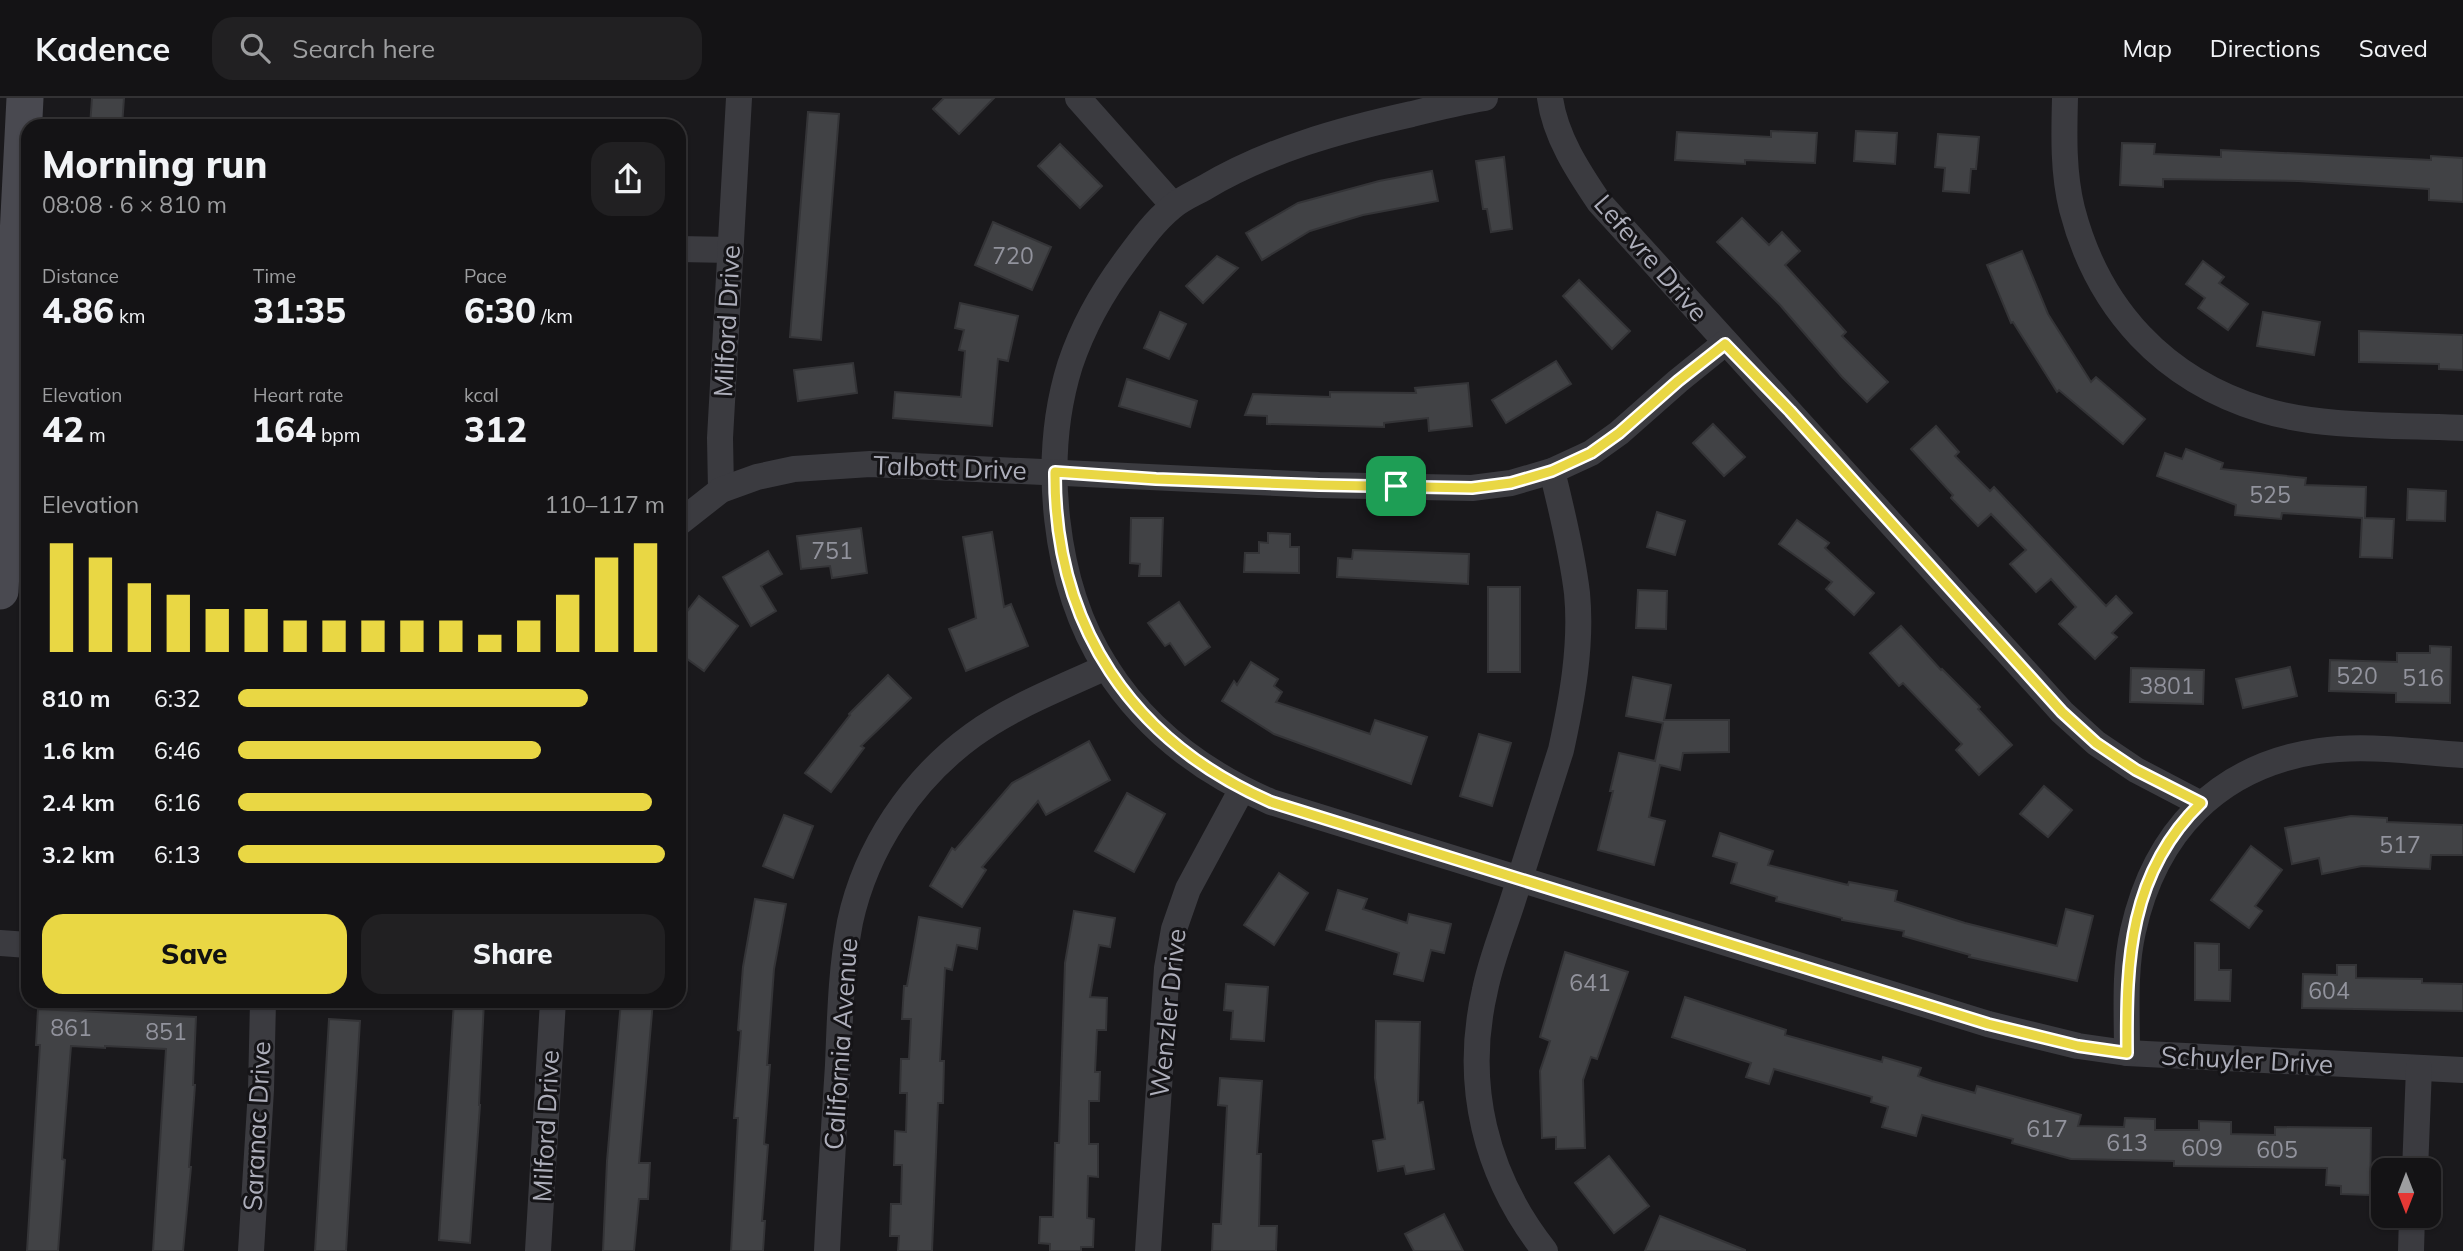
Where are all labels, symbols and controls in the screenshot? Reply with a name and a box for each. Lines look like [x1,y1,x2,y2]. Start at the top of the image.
search box [212,17,702,80]
text: Kadence [35,28,170,69]
icon: search [236,29,274,67]
text: Search here [292,32,435,65]
text: Map [2122,33,2172,63]
text: Directions [2210,33,2321,63]
text: Saved [2359,33,2428,63]
text: Morning run [42,140,268,188]
button: share [591,142,665,216]
street label: Lefevre Drive [1587,187,1715,328]
text: 08:08 · 6 × 810 m [42,190,227,219]
house number: 720 [992,241,1034,270]
street label: Milford Drive [706,244,747,398]
text: Distance [42,264,119,288]
text: Time [253,264,296,288]
text: Pace [464,264,507,288]
text: 4.86 [42,288,114,332]
text: 31:35 [253,288,346,332]
text: 6:30 [464,288,536,332]
text: km [114,304,146,328]
text: /km [536,304,573,328]
text: Elevation [42,383,122,407]
text: Heart rate [253,383,343,407]
text: kcal [464,383,499,407]
text: 42 [42,407,84,451]
text: 164 [253,407,316,451]
text: 312 [464,407,527,451]
text: m [84,423,106,447]
text: bpm [316,423,360,447]
street label: Talbott Drive [873,448,1027,487]
pin [1366,456,1426,516]
icon: arrive [1377,467,1415,505]
house number: 525 [2249,480,2291,509]
text: Elevation [42,490,139,519]
text: 110–117 m [544,490,665,519]
house number: 751 [811,536,853,565]
house number: 520 [2336,661,2378,690]
house number: 516 [2402,663,2444,692]
house number: 3801 [2139,671,2195,700]
text: 810 m [42,684,110,713]
text: 6:32 [154,684,201,713]
text: 1.6 km [42,736,115,765]
text: 6:46 [154,736,201,765]
text: 2.4 km [42,788,115,817]
text: 6:16 [154,788,201,817]
house number: 517 [2379,830,2421,859]
text: 3.2 km [42,840,115,869]
text: 6:13 [154,840,201,869]
button: Save [42,914,347,994]
button: Share [361,914,665,994]
street label: Wenzler Drive [1142,927,1193,1099]
street label: California Avenue [817,937,864,1151]
house number: 641 [1569,968,1611,997]
house number: 604 [2308,976,2350,1005]
house number: 861 [50,1013,92,1042]
house number: 851 [145,1017,187,1046]
street label: Schuyler Drive [2160,1039,2334,1080]
street label: Saranac Drive [236,1040,277,1212]
street label: Milford Drive [525,1049,566,1203]
house number: 617 [2026,1114,2068,1143]
house number: 613 [2106,1128,2148,1157]
house number: 609 [2181,1133,2223,1162]
house number: 605 [2256,1135,2298,1164]
north arrow [2371,1158,2441,1228]
map controls [2371,1158,2441,1228]

